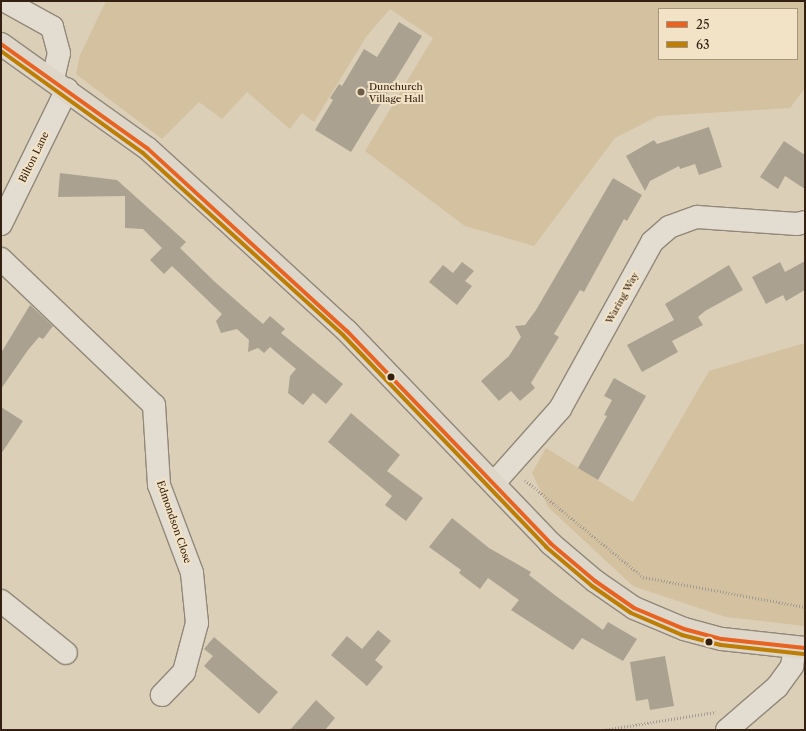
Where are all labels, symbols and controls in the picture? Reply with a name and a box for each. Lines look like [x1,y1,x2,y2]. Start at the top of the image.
legend [658,8,798,60]
text: 25 [696,17,709,32]
text: 63 [696,37,710,52]
place label: Dunchurch Village Hall [369,80,424,104]
marker: Dunchurch Village Hall [356,87,366,97]
street label: Bilton Lane [16,130,52,184]
street label: Waring Way [603,270,641,326]
unlabelled marker [386,372,396,382]
street label: Edmondson Close [154,479,194,565]
unlabelled marker [704,637,714,647]

